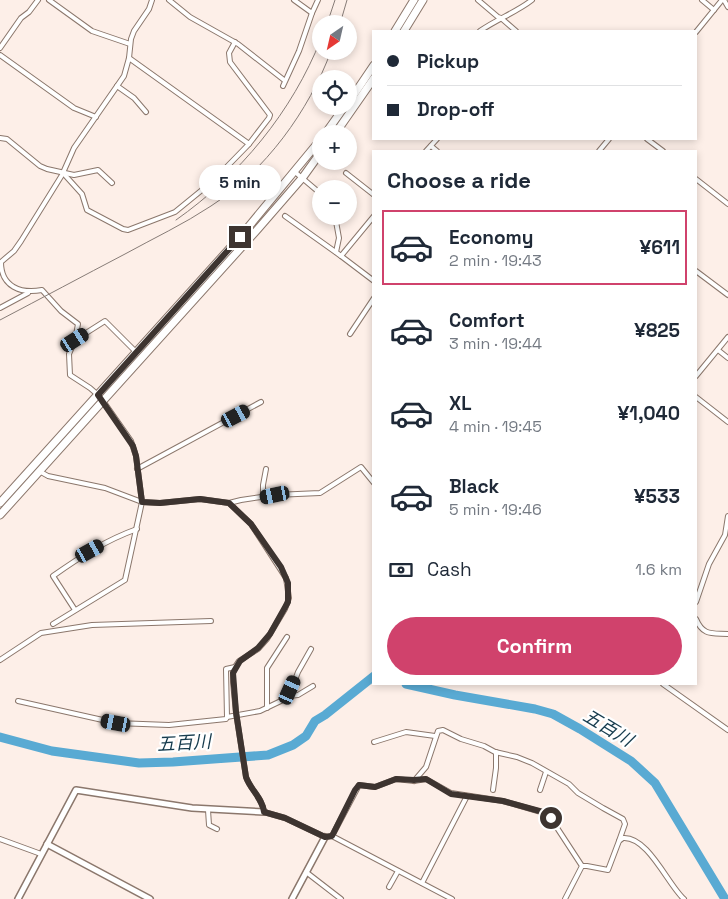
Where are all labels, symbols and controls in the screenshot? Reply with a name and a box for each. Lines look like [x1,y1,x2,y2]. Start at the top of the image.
north arrow [312,15,358,60]
map controls [312,15,357,225]
text: Pickup [417,49,479,74]
button: locate [312,70,357,115]
text: Drop-off [417,97,495,122]
button: + [312,125,357,170]
callout: 5 min [199,164,281,200]
text: Choose a ride [387,166,531,194]
text: 5 min [219,172,261,193]
button: − [312,180,357,225]
icon: car [389,225,434,270]
text: Economy [449,225,533,250]
route end [229,226,251,248]
text: ¥611 [639,235,680,260]
text: 2 min · 19:43 [449,250,542,271]
icon: car [389,308,434,353]
text: Comfort [449,308,525,333]
text: ¥825 [634,318,680,343]
car [58,326,91,354]
text: 3 min · 19:44 [449,333,542,354]
icon: car [389,391,434,436]
text: XL [449,391,472,416]
text: ¥1,040 [618,401,680,426]
car [219,402,252,430]
text: 4 min · 19:45 [449,416,542,437]
icon: car [389,474,434,519]
text: Black [449,474,499,499]
text: ¥533 [634,484,680,509]
car [258,485,291,505]
text: 5 min · 19:46 [449,499,542,520]
car [73,537,106,565]
icon: cash [387,556,415,584]
text: Cash [427,557,472,582]
text: 1.6 km [635,559,682,580]
button: Confirm [387,617,682,675]
car [277,673,302,707]
water label: 五百川 [579,704,639,752]
car [99,713,132,733]
water label: 五百川 [156,729,214,755]
route start [540,807,562,829]

